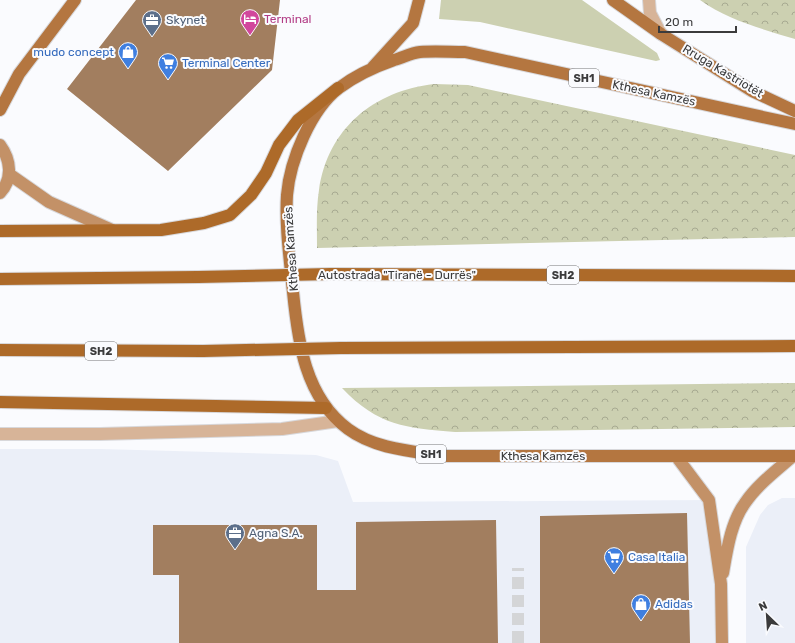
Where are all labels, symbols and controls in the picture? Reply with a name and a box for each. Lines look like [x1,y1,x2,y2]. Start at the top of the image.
hotel icon: Terminal [239,8,261,36]
scale bar [659,8,736,34]
office icon: Skynet [141,9,163,37]
place label: Terminal [264,12,312,26]
place label: Skynet [166,13,205,27]
text: 20 m [665,15,693,29]
shop icon: mudo concept [117,41,139,69]
street label: Rruga Kastriotët [680,41,766,101]
place label: mudo concept [33,45,114,59]
supermarket icon: Terminal Center [157,52,179,80]
place label: Terminal Center [182,56,271,70]
road number: SH1 [569,69,599,87]
street label: Kthesa Kamzës [611,77,697,109]
street label: Kthesa Kamzës [281,206,301,292]
road number: SH2 [547,266,579,284]
street label: Autostrada "Tiranë - Durrës" [318,268,476,282]
road number: SH2 [85,342,117,360]
road number: SH1 [416,445,446,463]
street label: Kthesa Kamzës [501,449,585,463]
office icon: Agna S.A. [224,522,246,550]
place label: Agna S.A. [249,526,303,540]
supermarket icon: Casa Italia [603,546,625,574]
place label: Casa Italia [628,550,685,564]
shop icon: Adidas [630,593,652,621]
north arrow [747,595,787,635]
place label: Adidas [655,597,693,611]
text: N [757,599,769,614]

